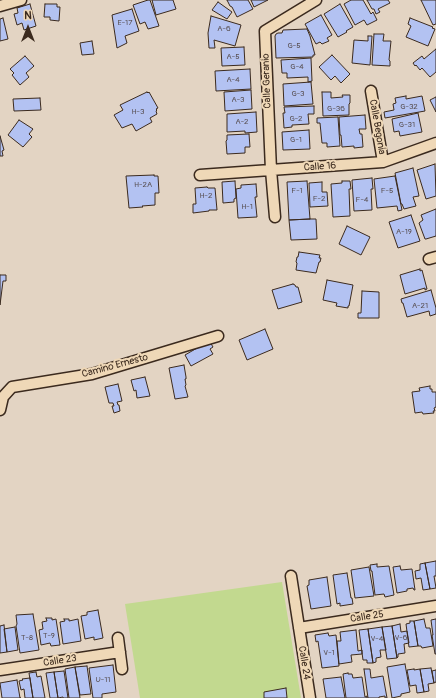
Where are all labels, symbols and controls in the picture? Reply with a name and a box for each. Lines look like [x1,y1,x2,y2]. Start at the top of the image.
north arrow [8,8,48,48]
text: N [24,9,32,22]
house number: E-17 [118,18,132,28]
house number: A-6 [217,24,231,34]
house number: G-5 [287,41,301,51]
house number: A-5 [227,52,239,62]
street label: Calle Geranio [260,53,274,109]
house number: G-4 [290,62,304,72]
house number: A-4 [226,75,240,85]
house number: G-3 [291,89,305,99]
house number: A-3 [231,95,245,105]
street label: Calle Begonia [366,99,388,155]
house number: G-32 [400,102,418,112]
house number: G-36 [327,104,345,114]
house number: H-3 [132,107,144,117]
house number: G-2 [289,114,303,124]
house number: A-2 [235,117,249,127]
house number: G-31 [399,120,415,130]
house number: G-1 [290,135,302,145]
street label: Calle 16 [303,160,337,174]
house number: H-2A [134,180,152,190]
house number: F-1 [291,186,303,196]
house number: F-5 [381,186,393,196]
house number: H-2 [200,191,212,201]
house number: F-2 [313,194,325,204]
house number: F-4 [356,195,368,205]
house number: H-1 [241,202,253,212]
house number: A-19 [396,227,412,237]
house number: A-21 [412,301,428,311]
street label: Camino Ernesto [81,351,149,381]
street label: Calle 25 [349,608,385,626]
house number: T-9 [43,631,55,641]
house number: T-8 [21,633,33,643]
house number: V-6 [395,633,407,643]
house number: V-4 [371,634,383,644]
street label: Calle 24 [295,645,313,681]
house number: V-1 [323,648,335,658]
street label: Calle 23 [42,652,78,670]
house number: U-11 [96,675,110,685]

